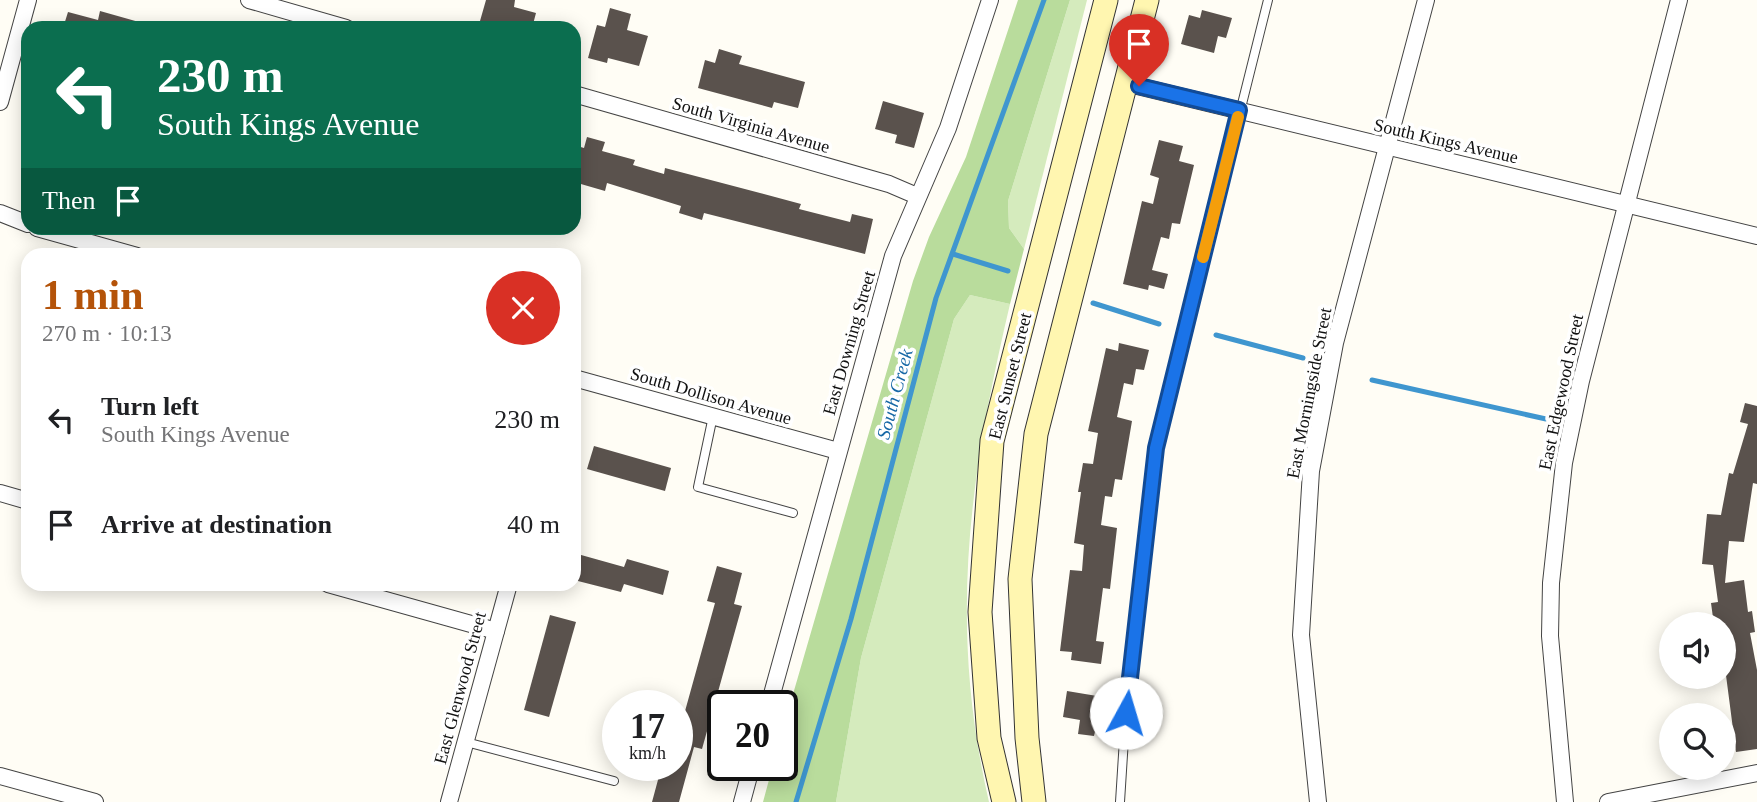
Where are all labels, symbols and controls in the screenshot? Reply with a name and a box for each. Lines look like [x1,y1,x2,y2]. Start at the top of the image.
pin [1109,14,1169,86]
icon: arrive [1120,25,1158,63]
text: 230 m [157,48,284,103]
icon: left [42,49,133,140]
street label: South Virginia Avenue [670,93,832,157]
text: South Kings Avenue [157,106,420,142]
street label: South Kings Avenue [1372,115,1520,167]
icon: arrive [109,182,147,220]
text: Then [42,186,95,215]
street label: East Downing Street [819,269,879,417]
button: close [486,271,560,345]
text: 1 min [42,272,144,318]
street label: East Morningside Street [1283,306,1335,480]
street label: East Sunset Street [985,311,1035,441]
street label: East Edgewood Street [1535,312,1587,472]
text: 270 m · 10:13 [42,321,172,346]
water label: South Creek [872,346,917,442]
street label: South Dollison Avenue [628,363,794,429]
text: Turn left [101,392,199,421]
icon: left [42,401,80,439]
text: 230 m [494,405,560,434]
text: South Kings Avenue [101,422,290,447]
icon: arrive [42,506,80,544]
text: Arrive at destination [101,510,332,539]
text: 40 m [507,510,560,539]
street label: East Glenwood Street [430,610,490,766]
map controls [1659,612,1736,780]
button: sound [1659,612,1736,689]
position arrow [1089,676,1163,750]
speed limit sign: 20 [707,690,798,781]
button: search [1659,703,1736,780]
text: 17 [630,707,665,746]
text: km/h [629,743,666,763]

